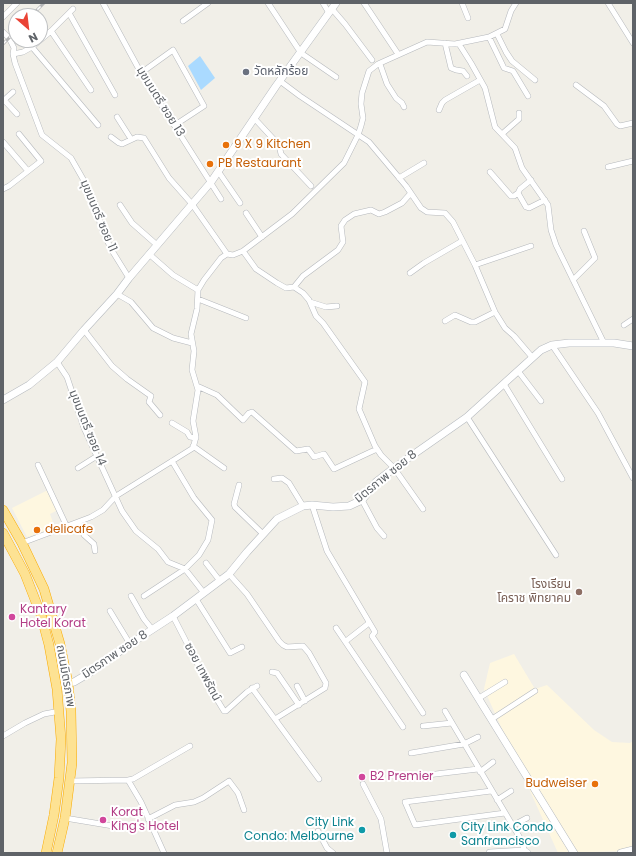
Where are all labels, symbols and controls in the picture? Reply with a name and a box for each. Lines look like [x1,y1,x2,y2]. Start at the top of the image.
north arrow [8,8,48,48]
text: N [26,29,41,47]
street label: มุขมนตรี ซอย 13 [133,64,187,140]
place label: วัดหลักร้อย [254,65,308,79]
marker: วัดหลักร้อย [241,67,251,77]
place label: 9 X 9 Kitchen [234,138,311,152]
marker: 9 X 9 Kitchen [221,140,231,150]
place label: PB Restaurant [218,157,301,171]
marker: PB Restaurant [205,159,215,169]
street label: มุขมนตรี ซอย 11 [76,178,120,254]
street label: มุขมนตรี ซอย 14 [65,388,109,468]
street label: มิตรภาพ ซอย 8 [352,447,420,507]
place label: delicafe [45,523,93,537]
marker: delicafe [32,525,42,535]
place label: โรงเรียน โคราช พิทยาคม [497,578,571,606]
marker: โรงเรียน โคราช พิทยาคม [574,587,584,597]
place label: Kantary Hotel Korat [20,603,86,631]
marker: Kantary Hotel Korat [7,612,17,622]
street label: มิตรภาพ ซอย 8 [79,628,151,682]
street label: ซอย เทพรัตน์ [181,640,223,704]
street label: ถนนมิตรภาพ [52,644,78,708]
place label: B2 Premier [370,770,434,784]
marker: B2 Premier [357,772,367,782]
place label: Budweiser [525,777,587,791]
marker: Budweiser [590,779,600,789]
place label: Korat King's Hotel [111,806,179,834]
marker: Korat King's Hotel [98,815,108,825]
place label: City Link Condo: Melbourne [244,816,354,844]
place label: City Link Condo Sanfrancisco [461,821,553,849]
marker: City Link Condo: Melbourne [357,825,367,835]
marker: City Link Condo Sanfrancisco [448,830,458,840]

